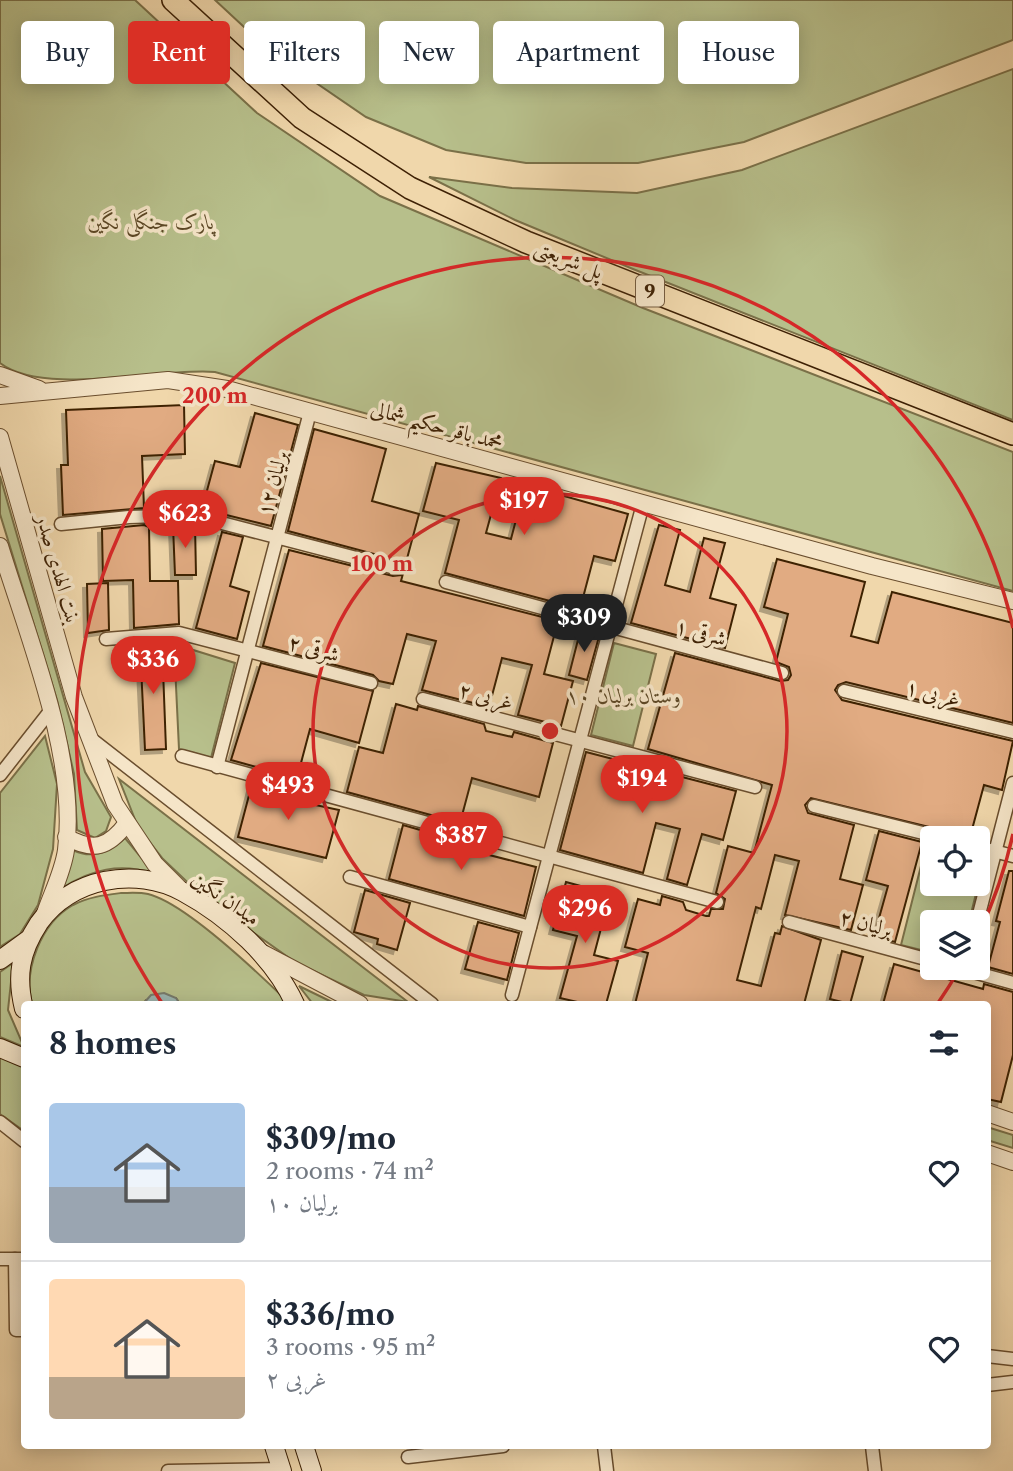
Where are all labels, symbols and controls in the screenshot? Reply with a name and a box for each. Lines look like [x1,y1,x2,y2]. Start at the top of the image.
chip: Buy [21,21,114,84]
chip: Rent [128,21,230,84]
chip: Filters [244,21,365,84]
chip: New [379,21,479,84]
chip: Apartment [493,21,664,84]
chip: House [678,21,799,84]
park label: پارک جنگلی نگین [87,209,217,238]
street label: پل شریعتی [530,234,608,287]
road number: 9 [636,276,664,306]
text: 200 m [182,383,248,408]
street label: محمد باقر حکیم شمالی [366,395,506,463]
street label: برلیان ۱۲ [251,448,293,518]
pin: $197 [483,477,565,537]
text: $197 [500,486,548,514]
pin: $623 [144,490,226,550]
text: $623 [158,499,212,527]
street label: بنت الهدی صدر [30,509,87,627]
text: 100 m [351,551,413,576]
pin: $309 [543,594,625,654]
text: $309 [557,603,611,631]
street label: ۱ شرقی [672,613,729,653]
street label: ۲ شرقی [285,629,342,669]
pin: $336 [112,636,194,696]
text: $336 [127,645,179,673]
street label: ۱ غربی [903,674,963,715]
street label: ۲ غربی [455,677,516,718]
park label: وستان برلیان ۱۰ [567,683,681,708]
centre of rings [538,719,562,743]
pin: $194 [601,756,683,815]
pin: $493 [247,762,329,822]
text: $194 [617,764,667,792]
text: $493 [261,771,315,799]
pin: $387 [420,812,502,872]
text: $387 [435,821,487,849]
map controls [920,826,990,980]
button: locate [920,826,990,896]
street label: میدان نگین [187,865,265,931]
pin: $296 [544,886,626,945]
text: $296 [558,894,612,922]
street label: برلیان ۲ [837,904,895,942]
button: layers [920,910,990,980]
icon: filters [925,1024,963,1062]
text: 8 homes [49,1025,176,1062]
text: $309/mo [266,1120,396,1157]
icon: home [105,1131,189,1215]
icon: heart [925,1154,963,1192]
text: 2 rooms · 74 m² [266,1157,434,1185]
text: برلیان ۱۰ [266,1189,338,1217]
text: $336/mo [266,1296,395,1333]
icon: home [105,1307,189,1391]
icon: heart [925,1330,963,1368]
text: 3 rooms · 95 m² [266,1333,435,1361]
text: ۲ غربی [266,1365,326,1393]

